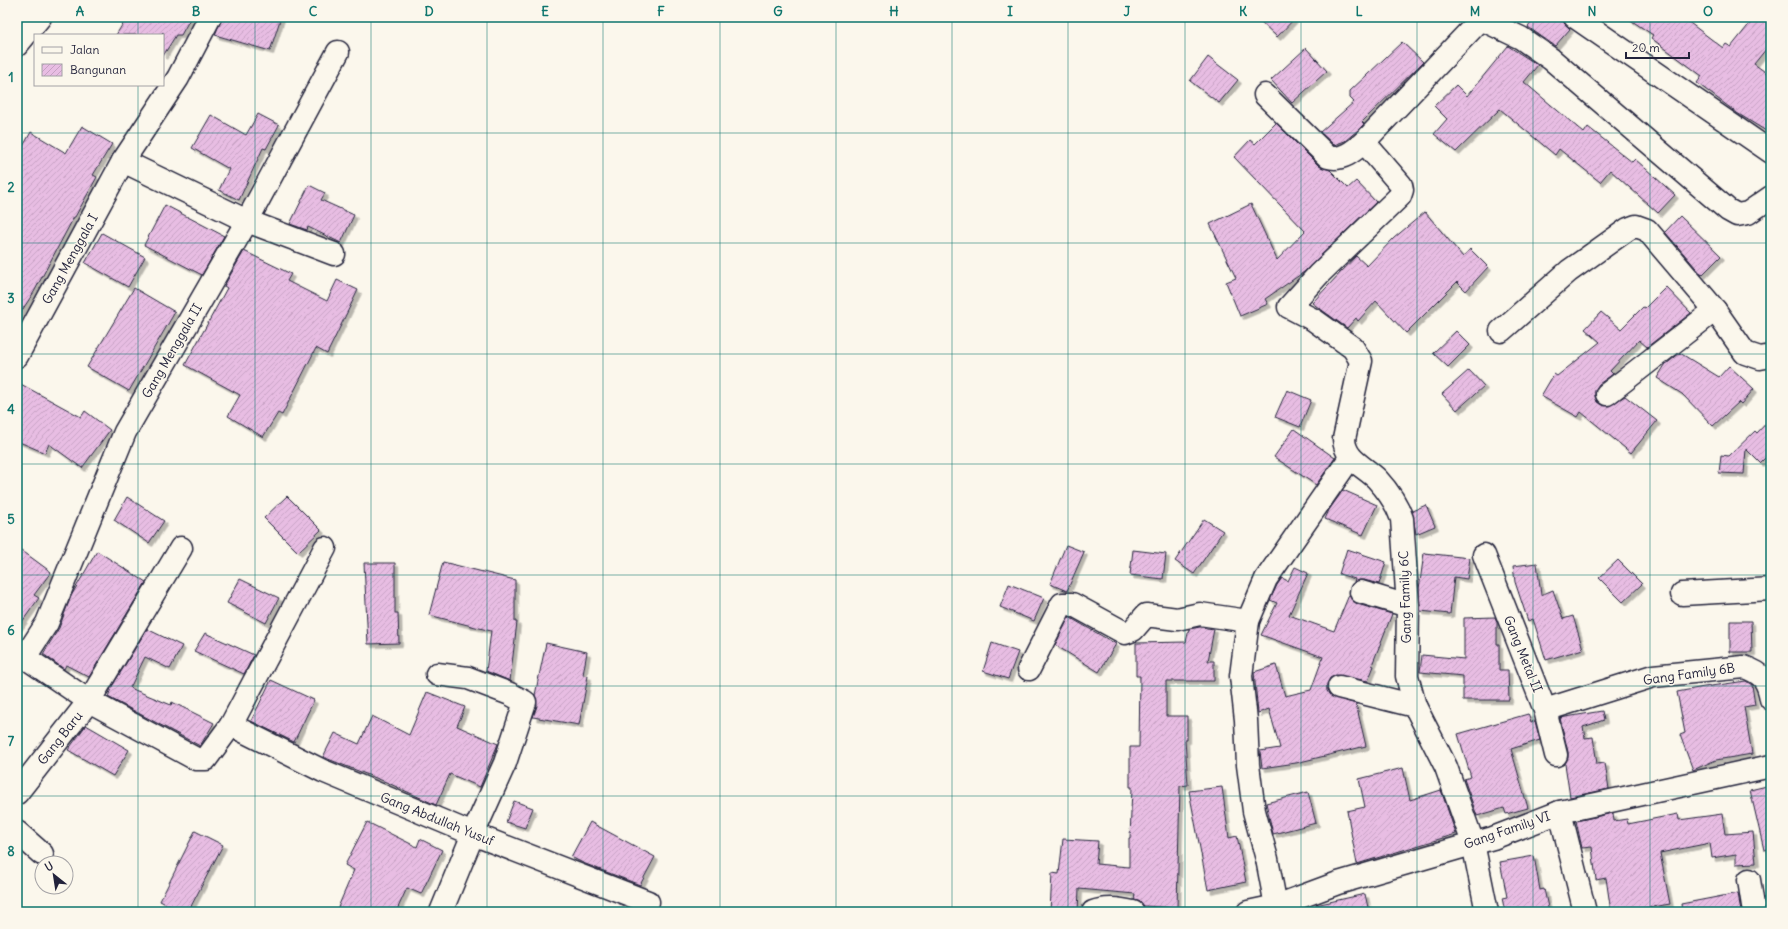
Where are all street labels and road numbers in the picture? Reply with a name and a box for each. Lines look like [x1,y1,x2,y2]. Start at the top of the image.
street label: Gang Menggala I [38,211,102,307]
street label: Gang Menggala II [138,300,206,401]
street label: Gang Family 6C [1395,550,1415,644]
street label: Gang Metal II [1500,613,1546,695]
street label: Gang Family 6B [1642,659,1736,689]
street label: Gang Baru [34,707,86,768]
street label: Gang Abdullah Yusuf [378,788,497,850]
street label: Gang Family VI [1462,807,1553,853]

